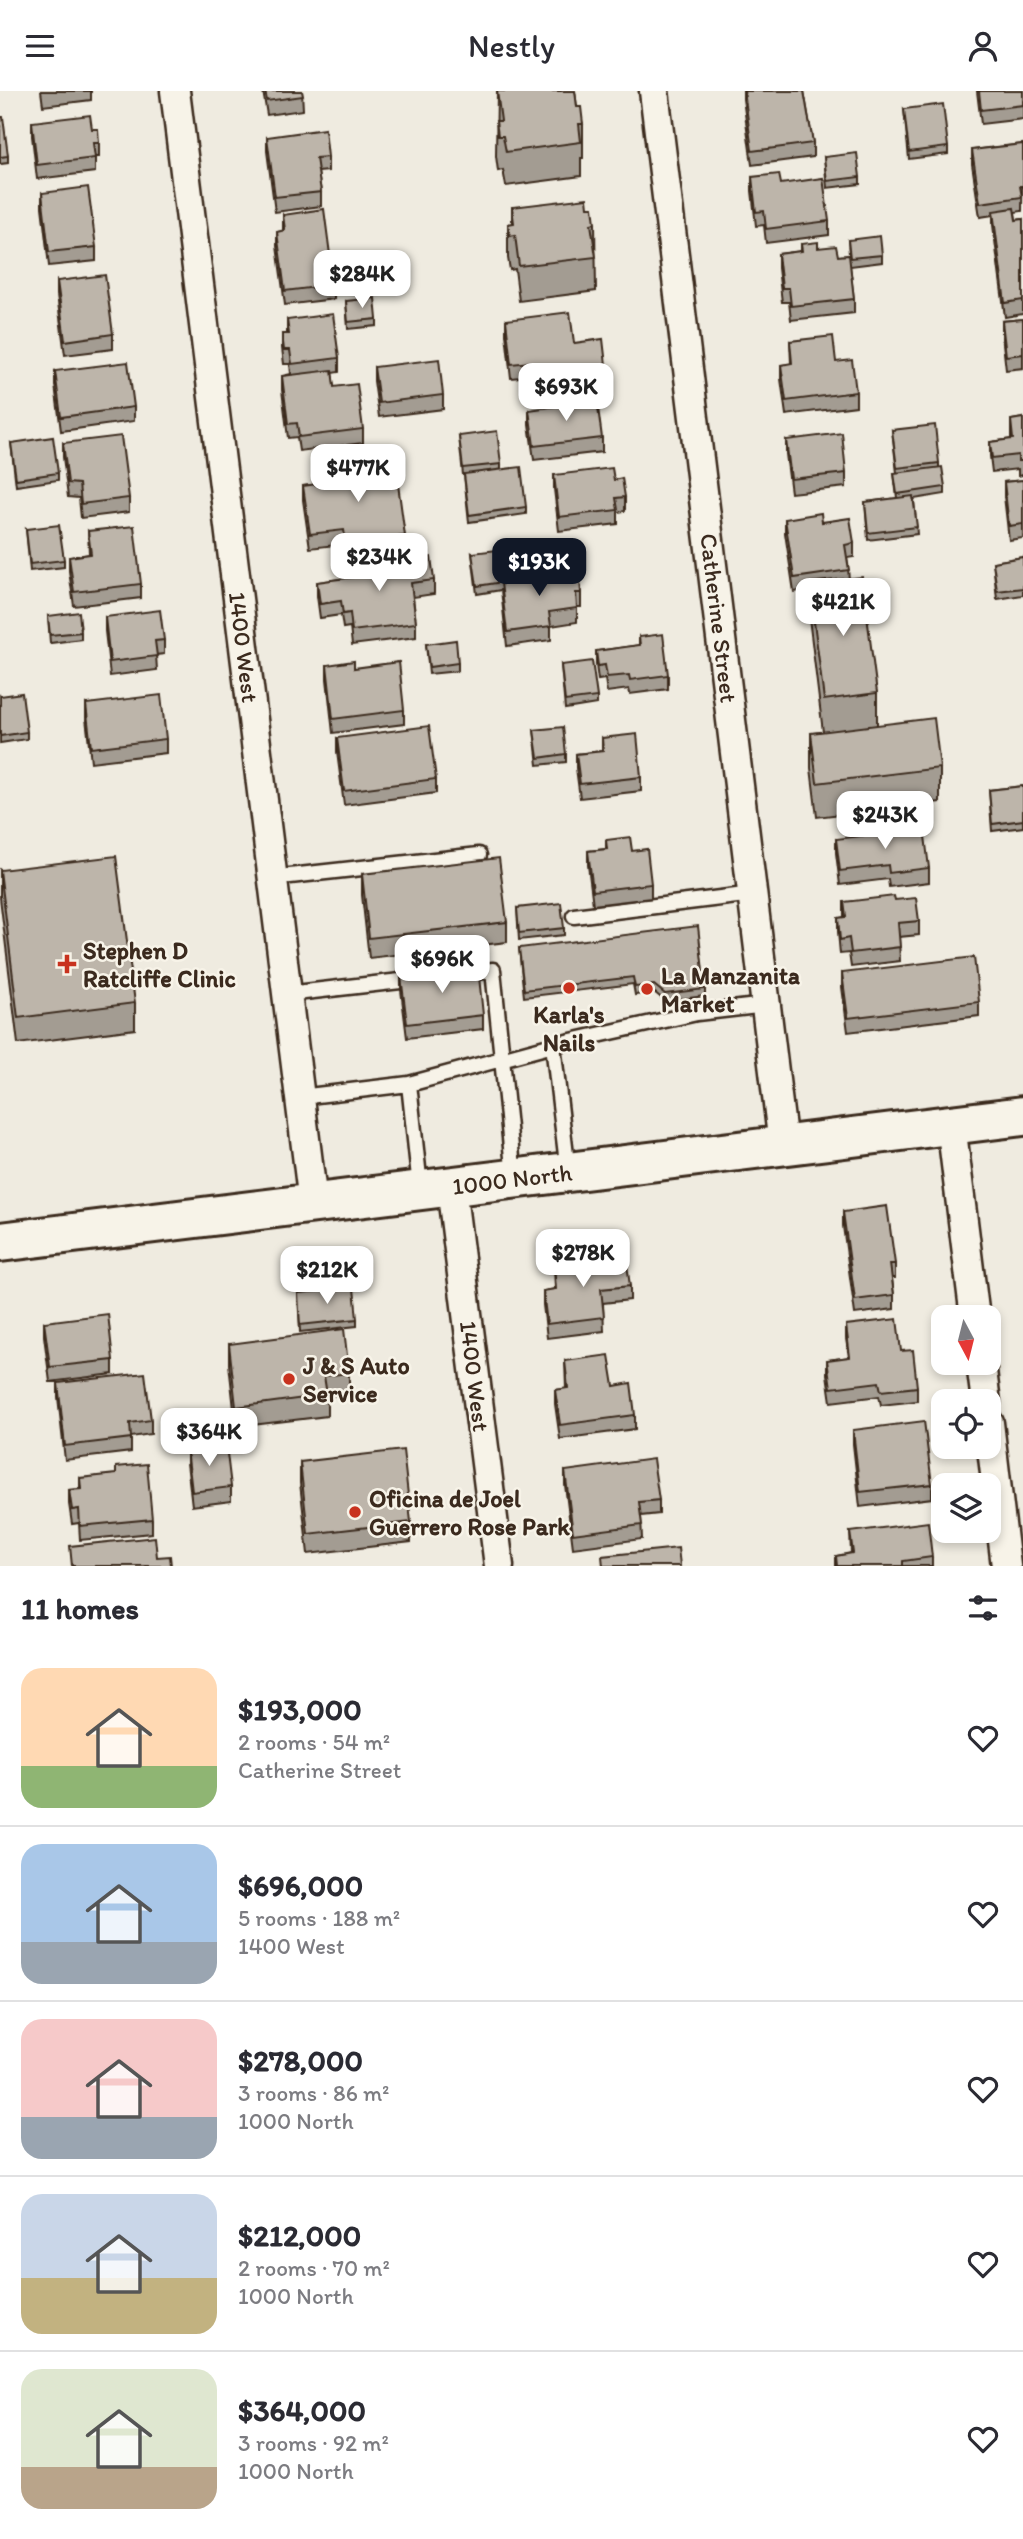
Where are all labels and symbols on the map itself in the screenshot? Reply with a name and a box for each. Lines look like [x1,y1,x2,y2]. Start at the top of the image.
pin: $284K [313,251,411,310]
pin: $693K [517,363,615,423]
pin: $477K [309,445,407,504]
street label: Catherine Street [694,532,744,704]
pin: $234K [330,533,428,593]
pin: $193K [490,539,588,598]
pin: $421K [794,579,892,638]
street label: 1400 West [223,590,265,704]
pin: $243K [836,791,934,851]
pin: $696K [393,935,491,995]
place label: Stephen D Ratcliffe Clinic [83,936,236,993]
marker: Stephen D Ratcliffe Clinic [57,954,77,974]
place label: La Manzanita Market [661,961,800,1018]
marker: Karla's Nails [561,980,577,996]
marker: La Manzanita Market [639,981,655,997]
place label: Karla's Nails [533,1000,605,1057]
street label: 1000 North [450,1157,574,1201]
pin: $278K [534,1229,632,1289]
pin: $212K [278,1247,376,1306]
north arrow [931,1305,1001,1375]
street label: 1400 West [454,1319,496,1433]
place label: J & S Auto Service [302,1351,410,1408]
marker: J & S Auto Service [281,1371,297,1387]
pin: $364K [160,1409,258,1468]
place label: Oficina de Joel Guerrero Rose Park [369,1484,570,1541]
marker: Oficina de Joel Guerrero Rose Park [347,1504,363,1520]

